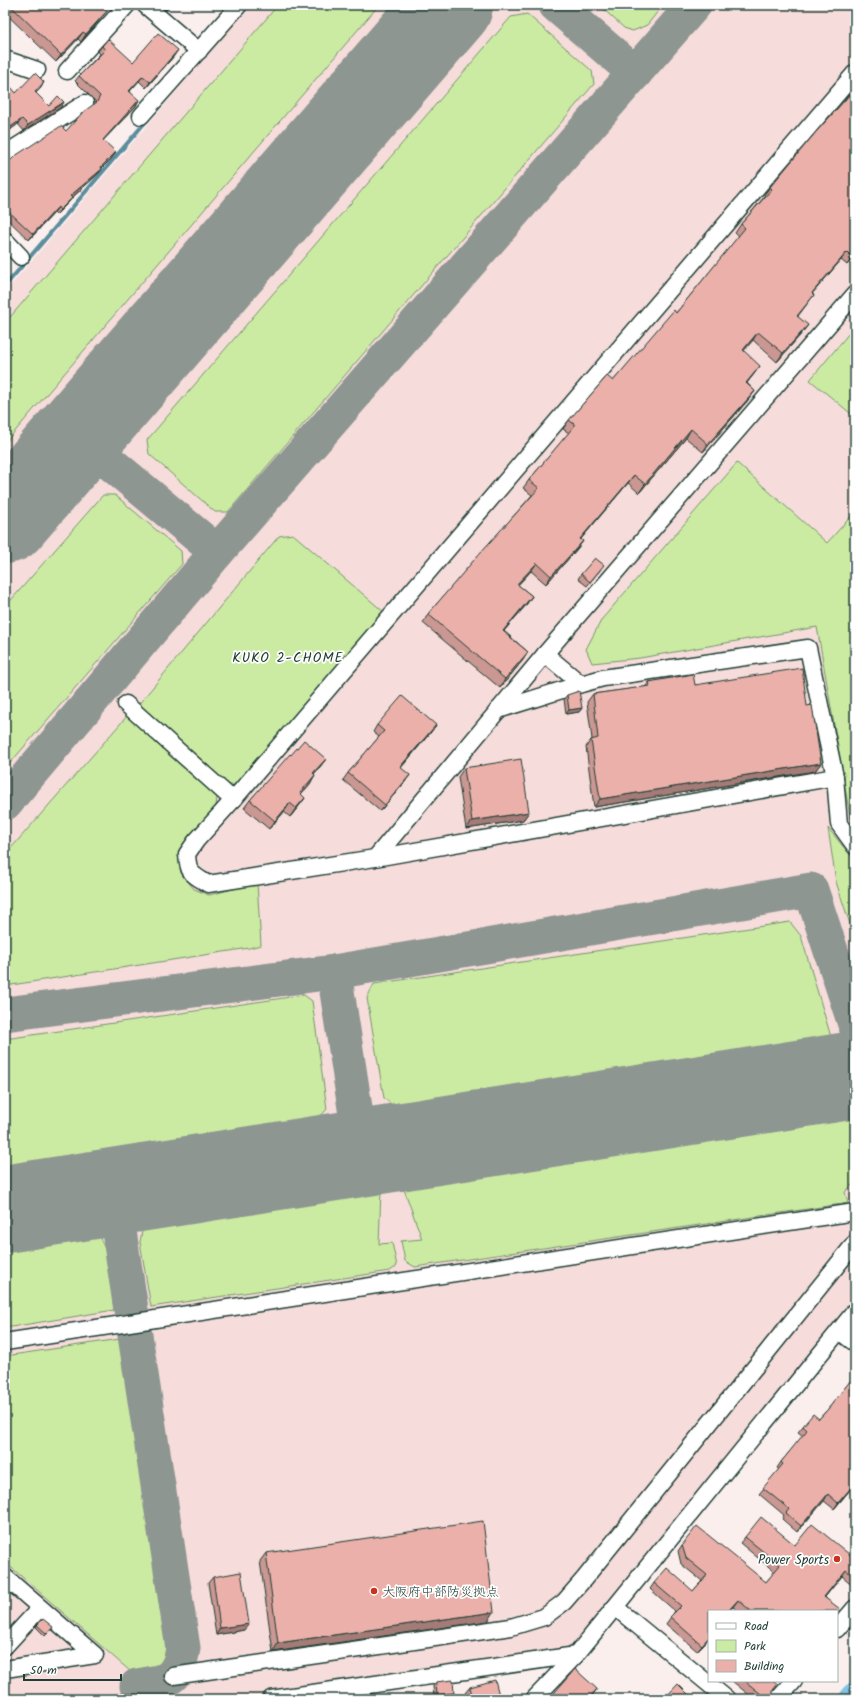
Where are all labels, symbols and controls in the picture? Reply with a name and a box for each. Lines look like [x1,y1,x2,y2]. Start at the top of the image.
district label: KUKO 2-CHOME [232,647,344,669]
place label: Power Sports [758,1550,829,1571]
marker: Power Sports [832,1554,842,1564]
place label: 大阪府中部防災拠点 [382,1582,499,1603]
marker: 大阪府中部防災拠点 [369,1586,379,1596]
legend [708,1610,838,1682]
text: Road [744,1617,769,1636]
text: Park [744,1637,766,1656]
scale bar [24,1656,121,1682]
text: Building [744,1657,784,1676]
text: 50 m [30,1661,57,1680]

